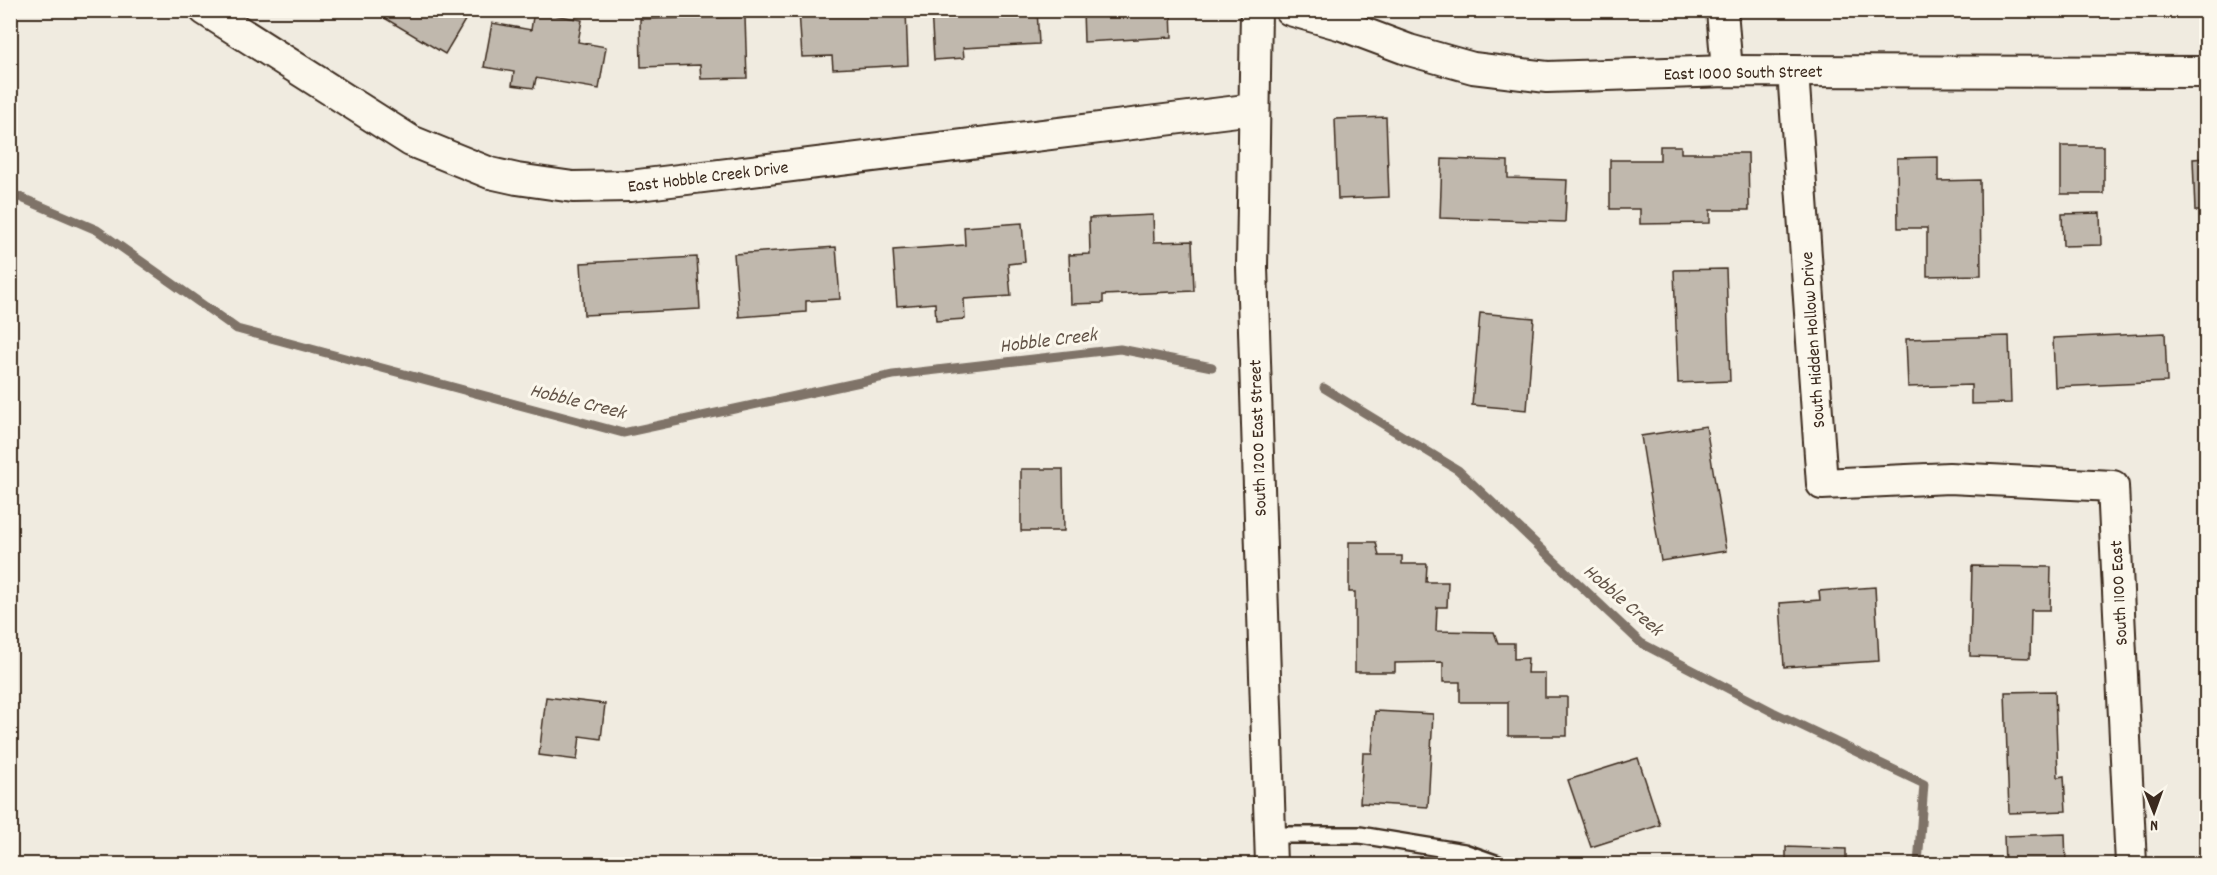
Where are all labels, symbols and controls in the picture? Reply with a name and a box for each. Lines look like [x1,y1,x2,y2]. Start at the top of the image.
street label: East 1000 South Street [1663,61,1823,88]
street label: East Hobble Creek Drive [627,156,790,201]
street label: South Hidden Hollow Drive [1796,251,1833,429]
water label: Hobble Creek [998,322,1100,362]
street label: South 1200 East Street [1244,359,1275,517]
water label: Hobble Creek [526,378,630,429]
street label: South 1100 East [2105,539,2136,646]
water label: Hobble Creek [1576,559,1669,645]
north arrow [2124,782,2184,842]
text: N [2150,813,2158,836]

